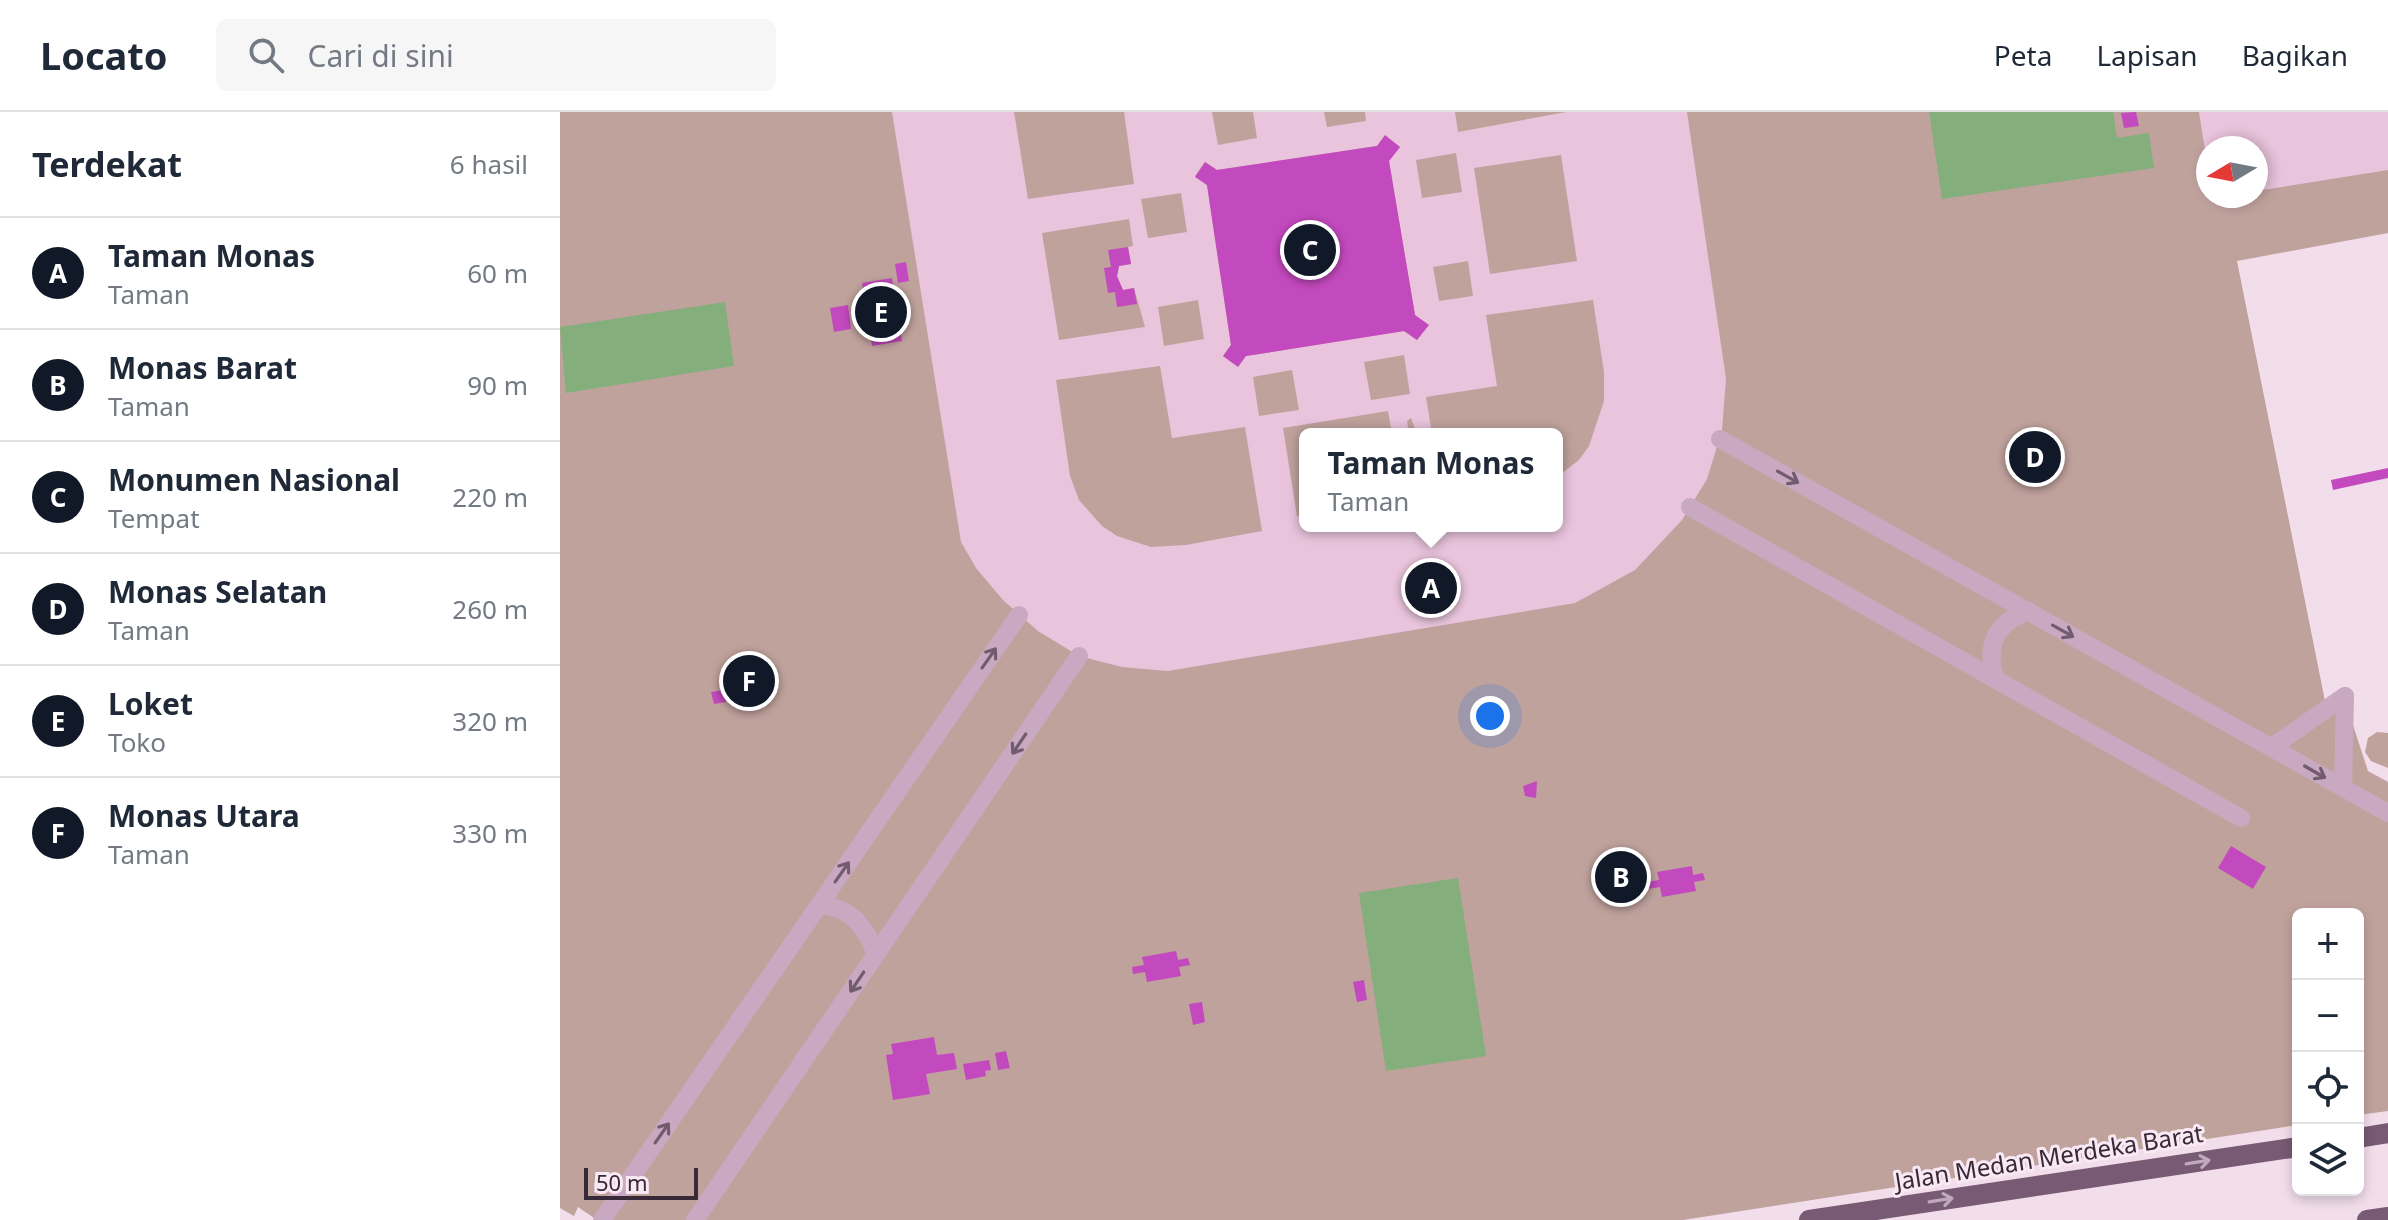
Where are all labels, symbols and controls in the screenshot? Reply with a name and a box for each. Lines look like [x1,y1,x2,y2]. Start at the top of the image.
search box [216,19,776,91]
text: Locato [40,29,168,81]
icon: search [244,33,288,77]
text: Cari di sini [308,35,454,76]
text: Peta [1994,36,2052,74]
text: Lapisan [2096,36,2198,74]
text: Bagikan [2242,36,2348,74]
north arrow [2196,136,2268,208]
text: Terdekat [32,141,182,187]
text: 6 hasil [450,146,528,182]
pin: C [1284,220,1336,280]
text: Taman Monas [108,235,315,276]
text: A [49,255,67,291]
text: 60 m [467,255,528,291]
text: Taman [108,276,190,312]
pin: E [855,282,907,342]
text: Monas Barat [108,347,297,388]
text: B [49,367,67,403]
text: 90 m [467,367,528,403]
text: Taman [108,388,190,424]
pin: D [2009,427,2061,487]
popup [1299,428,1563,532]
text: Taman Monas [1328,442,1534,483]
text: Monumen Nasional [108,459,400,500]
one-way arrow [1775,470,1799,485]
text: C [50,479,66,515]
text: 220 m [452,479,528,515]
text: Taman [1328,483,1409,519]
text: Tempat [108,500,200,536]
pin: A [1405,558,1457,618]
text: Monas Selatan [108,571,327,612]
text: D [48,591,68,627]
text: 260 m [452,591,528,627]
text: Taman [108,612,190,648]
one-way arrow [2051,624,2075,639]
one-way arrow [981,648,997,670]
pin: F [723,651,775,711]
text: Loket [108,683,193,724]
your location [1470,696,1510,736]
text: E [51,703,65,739]
text: 320 m [452,703,528,739]
text: Toko [108,724,166,760]
one-way arrow [1011,732,1027,754]
one-way arrow [2303,764,2326,780]
text: Monas Utara [108,795,300,836]
text: F [51,815,65,851]
text: 330 m [452,815,528,851]
text: Taman [108,836,190,872]
pin: B [1595,847,1647,907]
one-way arrow [833,862,850,884]
map controls [2292,908,2364,1196]
button: + [2292,908,2364,980]
one-way arrow [849,970,865,992]
button: − [2292,980,2364,1052]
button: locate [2292,1052,2364,1124]
street label: Jalan Medan Merdeka Barat [1890,1116,2206,1197]
one-way arrow [654,1122,670,1144]
button: layers [2292,1124,2364,1196]
one-way arrow [2185,1154,2210,1169]
scale bar [584,1164,698,1200]
text: 50 m [596,1167,647,1197]
one-way arrow [1928,1192,1953,1207]

